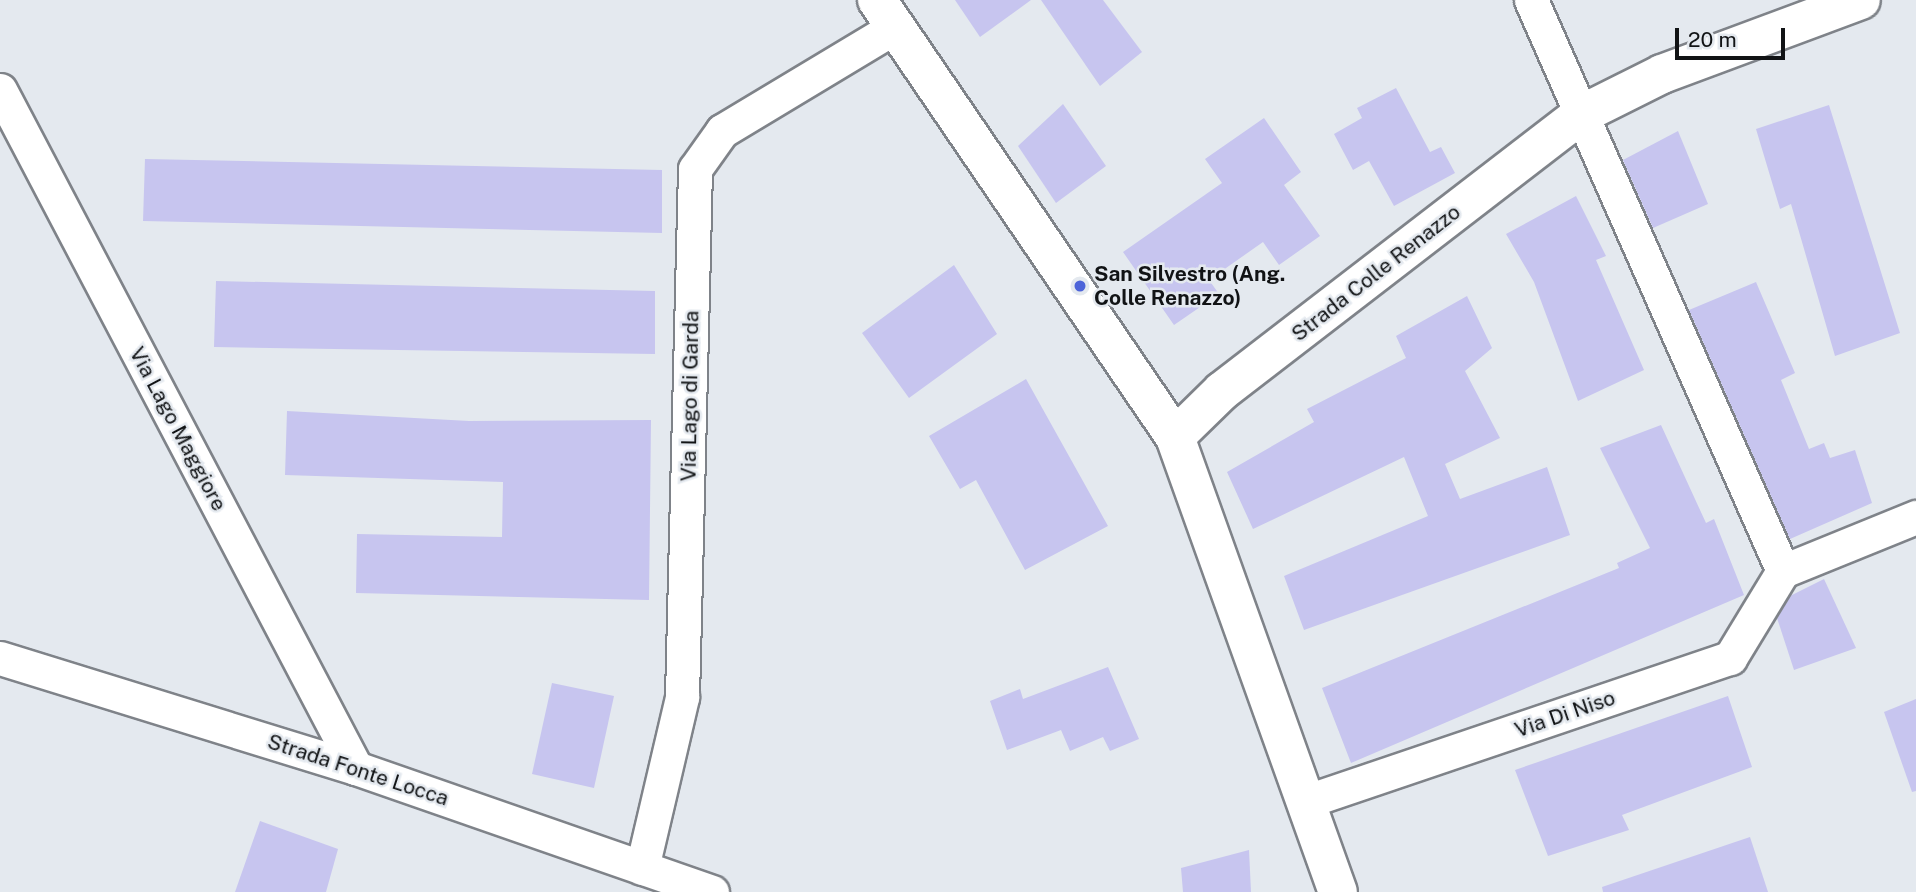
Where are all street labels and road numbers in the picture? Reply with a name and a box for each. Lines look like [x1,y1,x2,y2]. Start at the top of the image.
street label: Strada Colle Renazzo [1287,199,1465,347]
street label: Via Lago di Garda [676,310,704,482]
street label: Via Lago Maggiore [124,343,232,515]
street label: Via Di Niso [1512,685,1618,743]
street label: Strada Fonte Locca [264,729,452,811]

